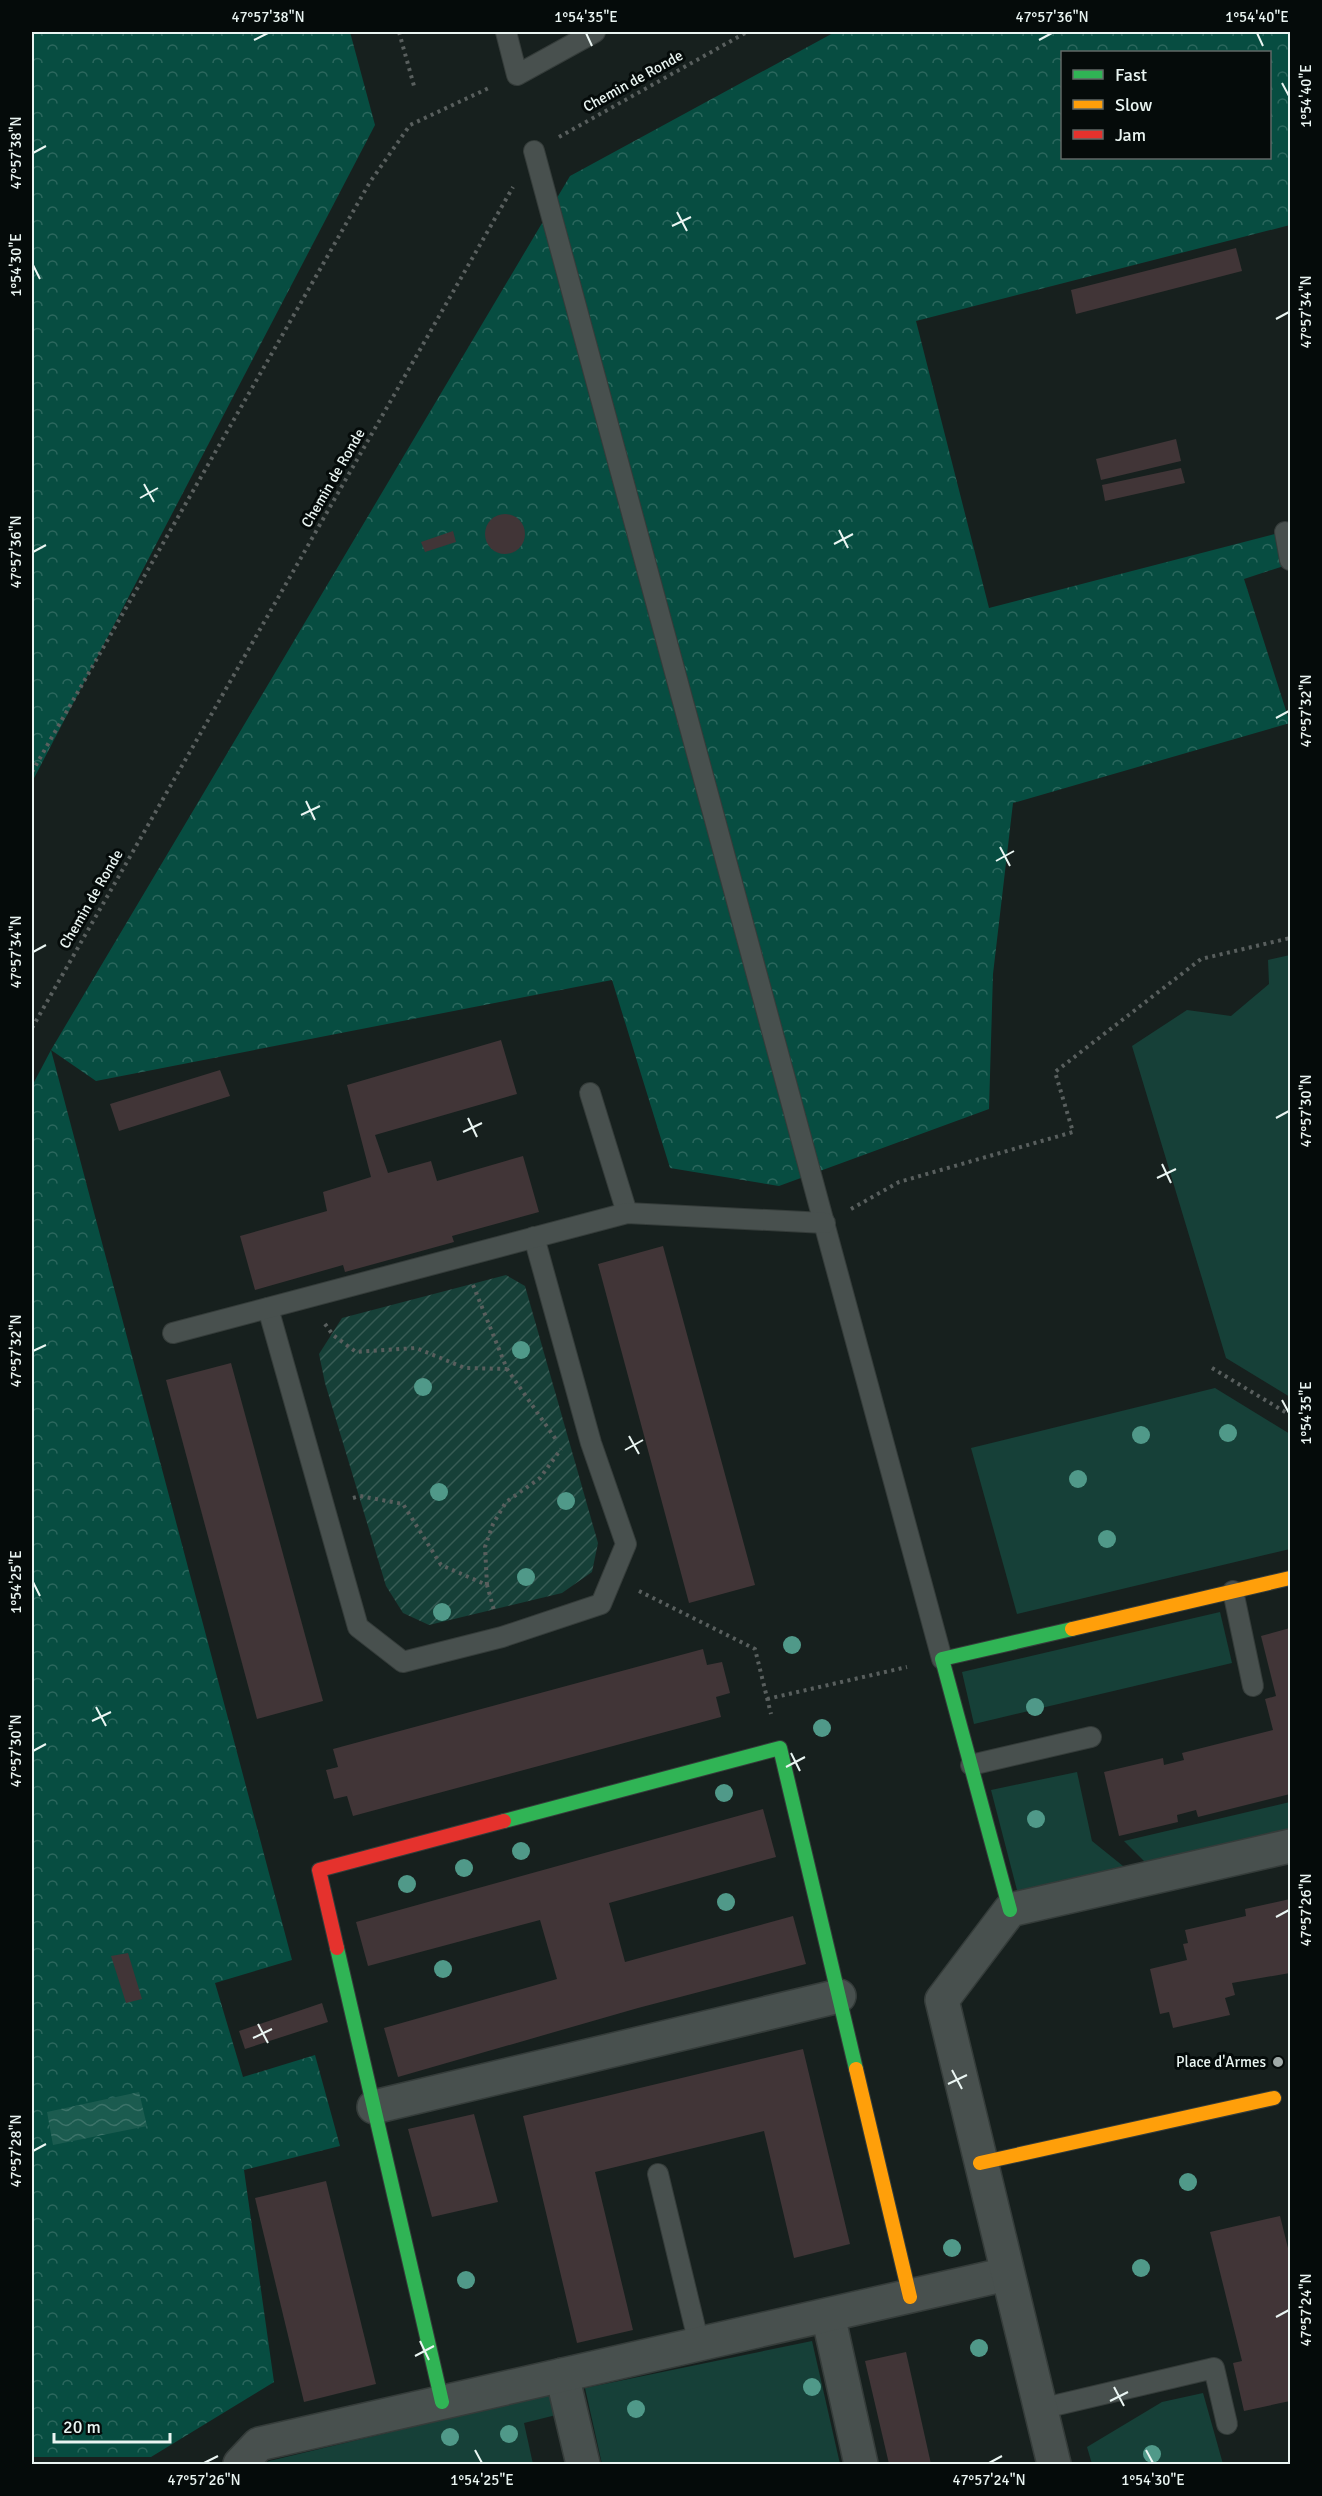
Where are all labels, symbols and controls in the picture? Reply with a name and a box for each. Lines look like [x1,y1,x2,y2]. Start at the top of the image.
text: 47°57'38"N [231,8,305,26]
text: 1°54'35"E [554,8,618,26]
text: 47°57'36"N [1015,8,1089,26]
text: 1°54'40"E [1225,8,1289,26]
street label: Chemin de Ronde [580,46,686,116]
legend [1061,51,1271,159]
text: Fast [1115,64,1147,86]
text: 1°54'40"E [1297,64,1315,128]
text: Slow [1115,94,1152,116]
text: 47°57'38"N [7,116,25,190]
text: Jam [1115,124,1146,146]
text: 1°54'30"E [7,233,25,297]
text: 47°57'34"N [1297,275,1315,349]
street label: Chemin de Ronde [297,425,369,531]
text: 47°57'36"N [7,515,25,589]
text: 47°57'32"N [1297,674,1315,748]
street label: Chemin de Ronde [55,846,127,952]
text: 47°57'34"N [7,915,25,989]
text: 47°57'30"N [1297,1074,1315,1148]
text: 47°57'32"N [7,1314,25,1388]
text: 1°54'35"E [1297,1381,1315,1445]
text: 1°54'25"E [7,1550,25,1614]
text: 47°57'30"N [7,1714,25,1788]
text: 47°57'26"N [1297,1873,1315,1947]
place label: Place d'Armes [1176,2053,1266,2071]
marker: Place d'Armes [1271,2055,1285,2069]
text: 47°57'28"N [7,2114,25,2188]
text: 47°57'24"N [1297,2273,1315,2347]
scale bar [54,2406,170,2444]
text: 20 m [63,2416,101,2438]
text: 47°57'26"N [167,2471,241,2489]
text: 1°54'25"E [450,2471,514,2489]
text: 47°57'24"N [952,2471,1026,2489]
text: 1°54'30"E [1121,2471,1185,2489]

